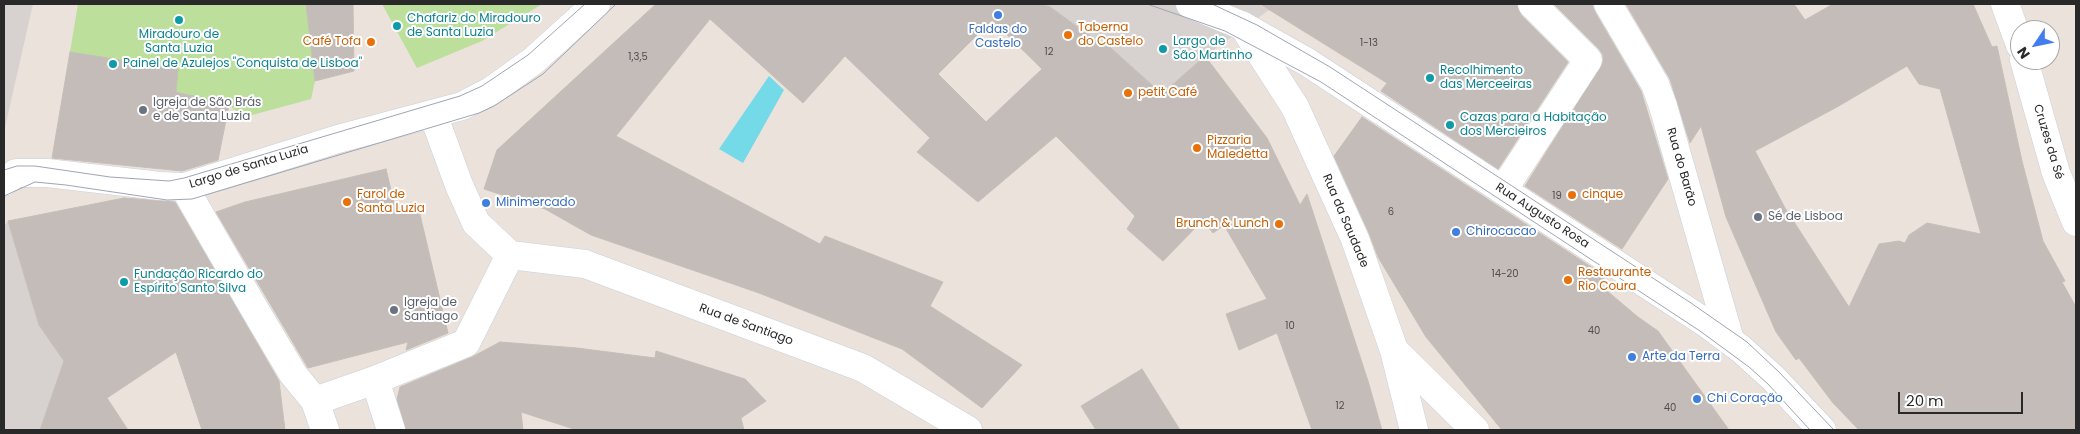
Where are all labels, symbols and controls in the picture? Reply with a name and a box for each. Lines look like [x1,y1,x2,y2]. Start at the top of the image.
marker: Faldas do Castelo [992,9,1004,21]
place label: Chafariz do Miradouro de Santa Luzia [407,12,541,40]
marker: Miradouro de Santa Luzia [173,14,185,26]
marker: Chafariz do Miradouro de Santa Luzia [391,20,403,32]
north arrow [2010,20,2060,70]
place label: Taberna do Castelo [1078,21,1143,49]
place label: Faldas do Castelo [969,23,1027,51]
place label: Miradouro de Santa Luzia [139,28,219,56]
marker: Taberna do Castelo [1062,29,1074,41]
place label: Café Tofa [303,35,361,49]
place label: Largo de São Martinho [1173,35,1252,63]
marker: Café Tofa [365,36,377,48]
house number: 1-13 [1360,37,1378,49]
marker: Largo de São Martinho [1157,43,1169,55]
text: N [2012,43,2035,63]
house number: 12 [1045,46,1053,58]
house number: 1,3,5 [628,51,648,63]
place label: Painel de Azulejos "Conquista de Lisboa" [123,57,362,71]
marker: Painel de Azulejos "Conquista de Lisboa" [107,58,119,70]
place label: Recolhimento das Merceeiras [1440,64,1532,92]
marker: Recolhimento das Merceeiras [1424,72,1436,84]
place label: petit Café [1138,86,1197,100]
marker: petit Café [1122,87,1134,99]
place label: Igreja de São Brás e de Santa Luzia [153,96,261,124]
street label: Cruzes da Sé [2030,103,2066,181]
marker: Igreja de São Brás e de Santa Luzia [137,104,149,116]
place label: Cazas para a Habitação dos Mercieiros [1460,111,1607,139]
marker: Cazas para a Habitação dos Mercieiros [1444,119,1456,131]
street label: Rua do Barão [1663,126,1699,208]
place label: Pizzaria Maledetta [1207,134,1268,162]
street label: Largo de Santa Luzia [188,142,310,192]
marker: Pizzaria Maledetta [1191,142,1203,154]
street label: Rua da Saudade [1319,172,1371,270]
street label: Rua Augusto Rosa [1492,180,1592,252]
place label: Farol de Santa Luzia [357,188,425,216]
place label: cinque [1582,188,1623,202]
marker: cinque [1566,189,1578,201]
house number: 19 [1552,190,1562,202]
marker: Farol de Santa Luzia [341,196,353,208]
place label: Minimercado [496,196,575,210]
marker: Minimercado [480,197,492,209]
house number: 6 [1388,206,1394,218]
place label: Sé de Lisboa [1768,210,1843,224]
marker: Sé de Lisboa [1752,211,1764,223]
place label: Brunch & Lunch [1176,217,1269,231]
marker: Brunch & Lunch [1273,218,1285,230]
place label: Chirocacao [1466,225,1537,239]
marker: Chirocacao [1450,226,1462,238]
place label: Restaurante Rio Coura [1578,266,1651,294]
place label: Fundação Ricardo do Espírito Santo Silva [134,268,263,296]
house number: 14-20 [1491,268,1519,280]
marker: Restaurante Rio Coura [1562,274,1574,286]
marker: Fundação Ricardo do Espírito Santo Silva [118,276,130,288]
place label: Igreja de Santiago [404,296,458,324]
street label: Rua de Santiago [697,301,795,349]
marker: Igreja de Santiago [388,304,400,316]
house number: 10 [1285,320,1295,332]
house number: 40 [1588,325,1600,337]
place label: Arte da Terra [1642,350,1720,364]
marker: Arte da Terra [1626,351,1638,363]
scale bar [1900,382,2025,414]
text: 20 m [1906,390,1944,411]
place label: Chi Coração [1707,392,1783,406]
marker: Chi Coração [1691,393,1703,405]
house number: 12 [1336,400,1344,412]
house number: 40 [1664,402,1676,414]

